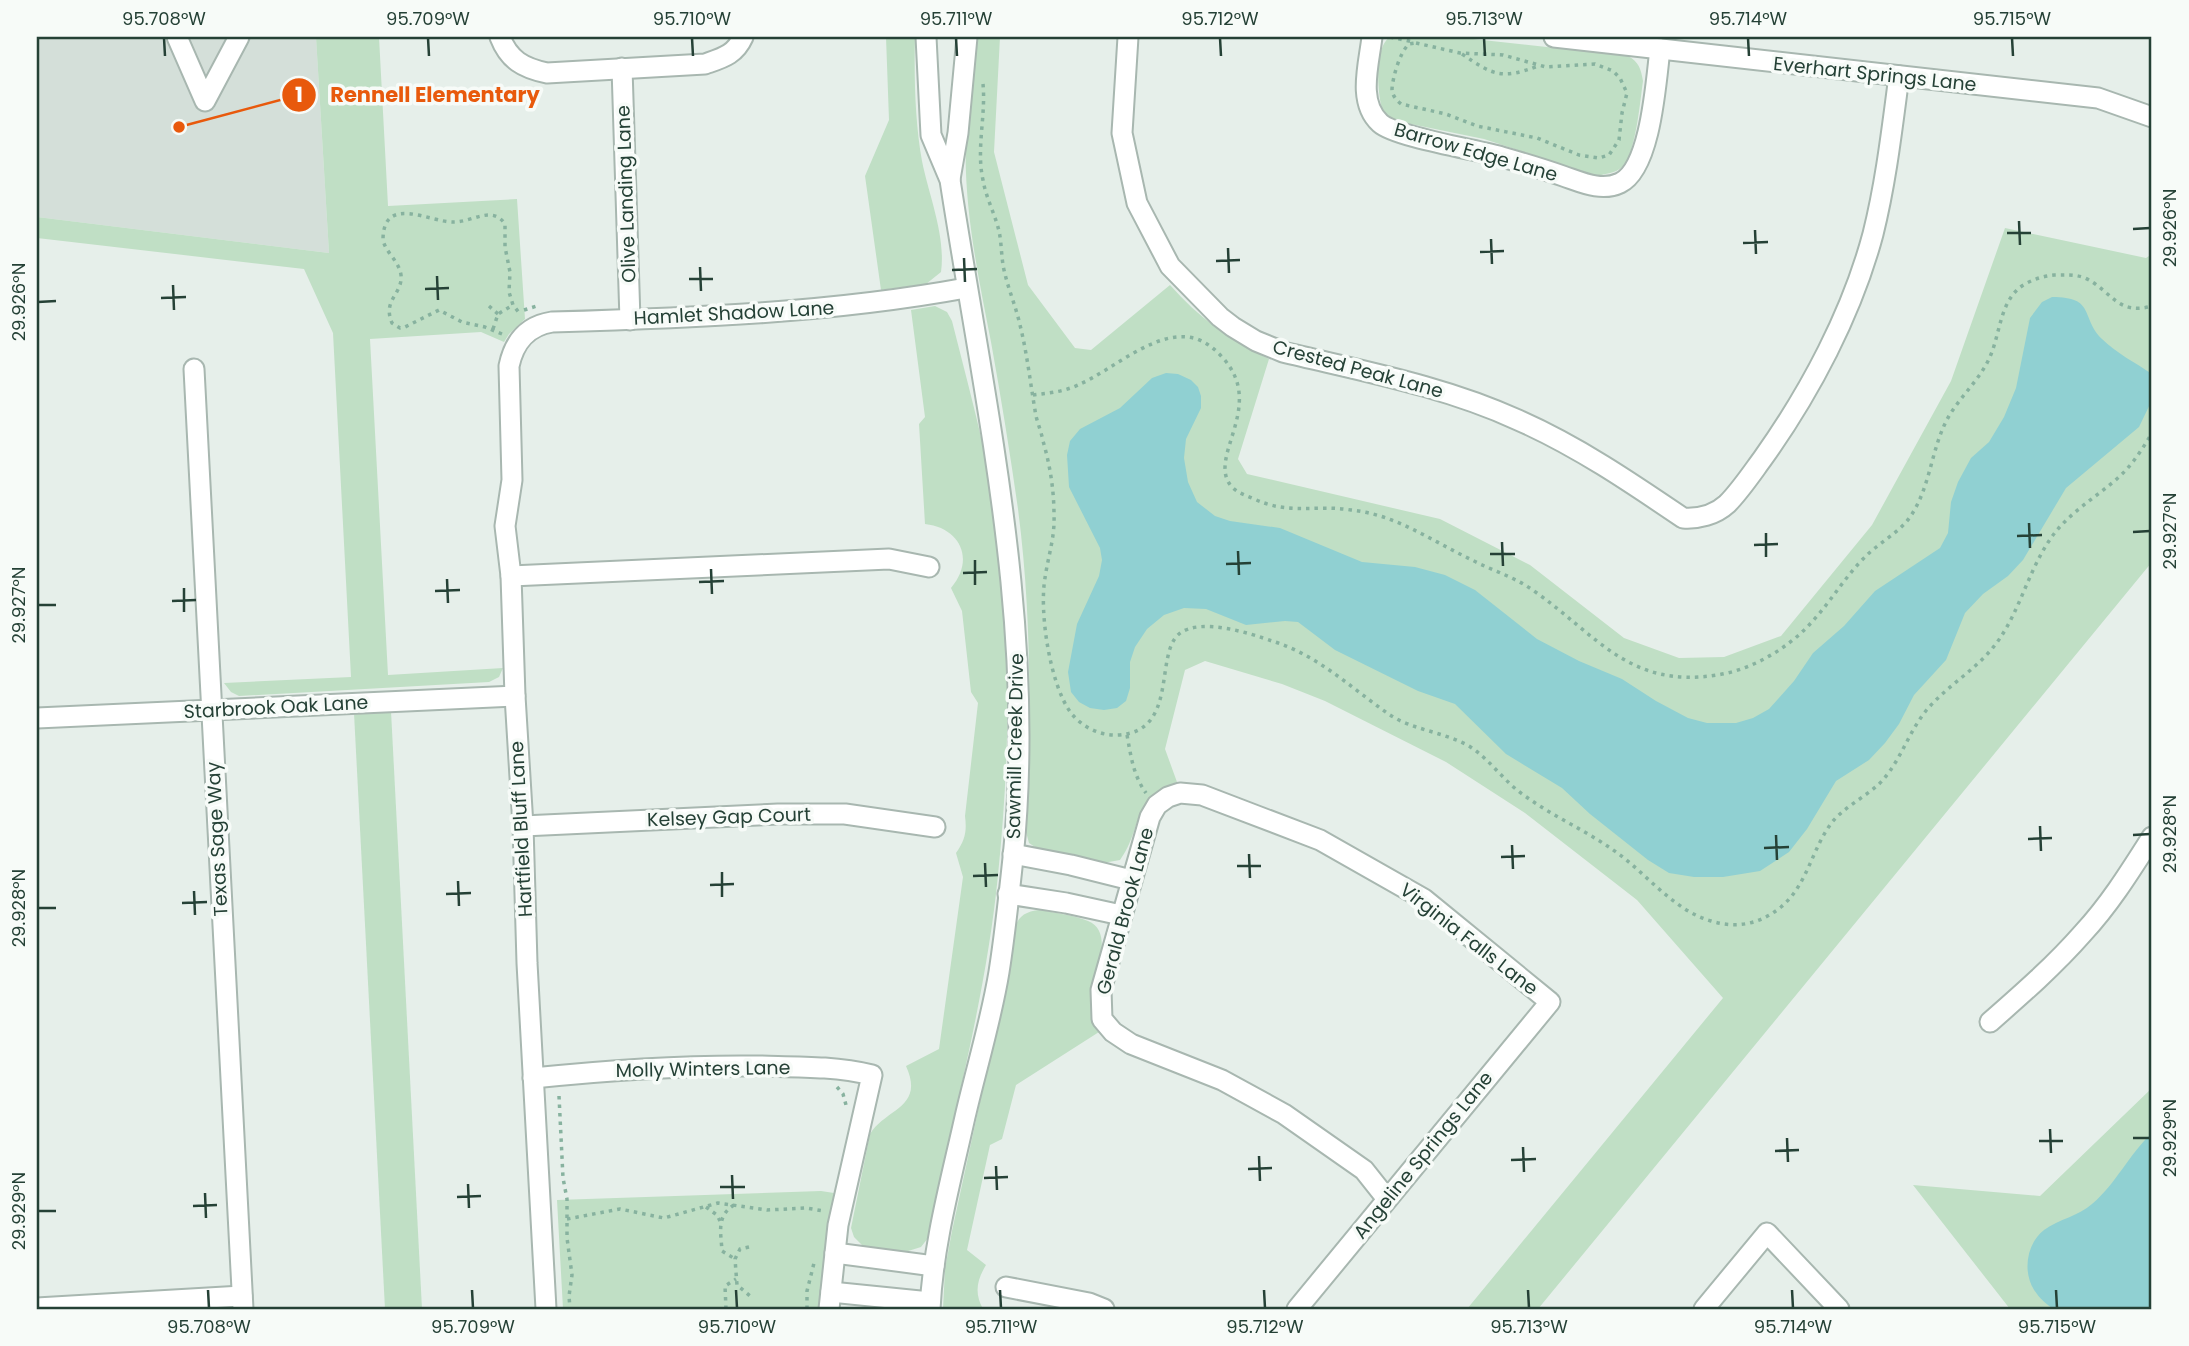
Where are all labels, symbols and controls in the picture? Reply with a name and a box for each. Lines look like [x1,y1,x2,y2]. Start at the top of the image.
text: 95.708°W [122,6,206,31]
text: 95.709°W [386,6,470,31]
text: 95.710°W [653,6,732,31]
text: 95.711°W [920,6,993,31]
text: 95.712°W [1181,6,1259,31]
text: 95.713°W [1445,6,1523,31]
text: 95.714°W [1709,6,1788,31]
text: 95.715°W [1973,6,2052,31]
street label: Everhart Springs Lane [1772,50,1978,98]
callout: Rennell Elementary [281,74,554,116]
text: 1 [295,80,303,109]
text: Rennell Elementary [330,80,541,109]
street label: Olive Landing Lane [609,105,643,283]
street label: Barrow Edge Lane [1391,116,1561,188]
text: 29.926°N [2157,189,2182,267]
text: 29.926°N [6,263,31,341]
street label: Hamlet Shadow Lane [633,294,835,332]
street label: Crested Peak Lane [1270,333,1446,405]
text: 29.927°N [2157,492,2182,570]
text: 29.927°N [6,566,31,644]
street label: Sawmill Creek Drive [1000,653,1030,839]
street label: Starbrook Oak Lane [183,689,369,725]
street label: Hartfield Bluff Lane [503,740,539,918]
street label: Texas Sage Way [199,761,235,917]
text: 29.928°N [2157,795,2182,873]
street label: Kelsey Gap Court [647,801,811,833]
street label: Gerald Brook Lane [1090,824,1160,998]
text: 29.928°N [6,869,31,947]
street label: Virginia Falls Lane [1394,876,1544,1002]
street label: Molly Winters Lane [615,1054,791,1084]
street label: Angeline Springs Lane [1347,1065,1499,1245]
text: 29.929°N [2157,1099,2182,1177]
text: 29.929°N [6,1172,31,1250]
text: 95.708°W [167,1314,251,1339]
text: 95.709°W [431,1314,515,1339]
text: 95.710°W [698,1314,777,1339]
text: 95.711°W [965,1314,1038,1339]
text: 95.712°W [1226,1314,1304,1339]
text: 95.713°W [1490,1314,1568,1339]
text: 95.714°W [1754,1314,1833,1339]
text: 95.715°W [2018,1314,2097,1339]

